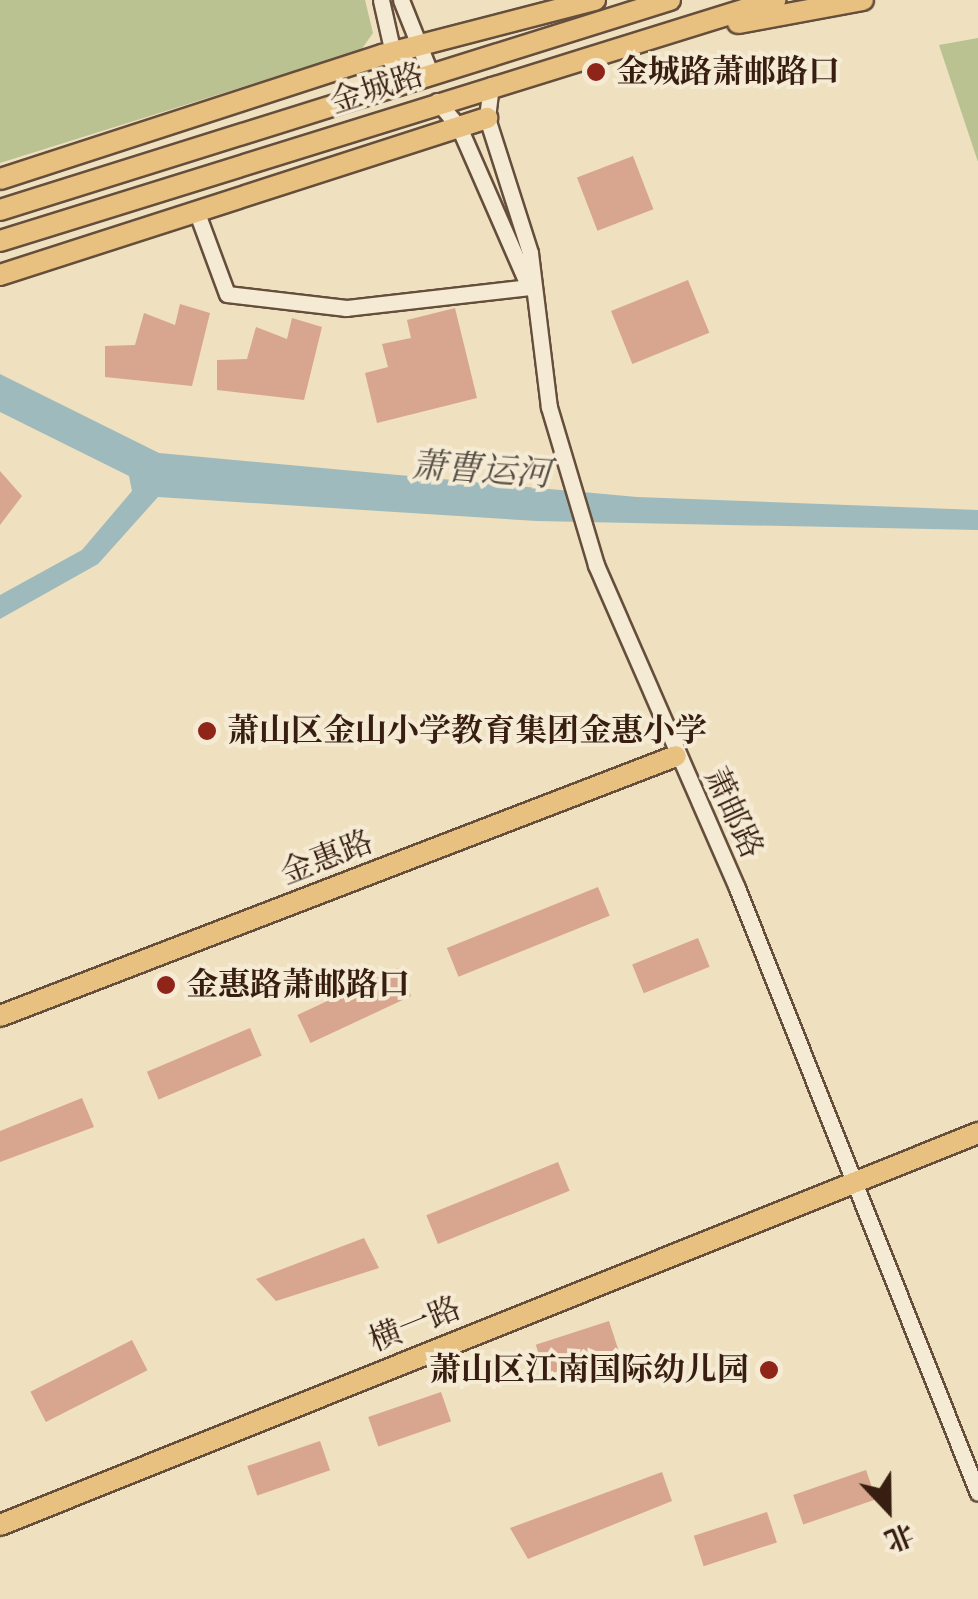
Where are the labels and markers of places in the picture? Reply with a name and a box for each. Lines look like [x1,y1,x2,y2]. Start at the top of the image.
place label: 金城路萧邮路口 [616,53,840,91]
marker: 金城路萧邮路口 [585,61,607,83]
place label: 萧山区金山小学教育集团金惠小学 [227,712,707,750]
marker: 萧山区金山小学教育集团金惠小学 [196,720,218,742]
place label: 金惠路萧邮路口 [186,966,410,1004]
marker: 金惠路萧邮路口 [155,974,177,996]
place label: 萧山区江南国际幼儿园 [429,1351,749,1389]
marker: 萧山区江南国际幼儿园 [758,1359,780,1381]

